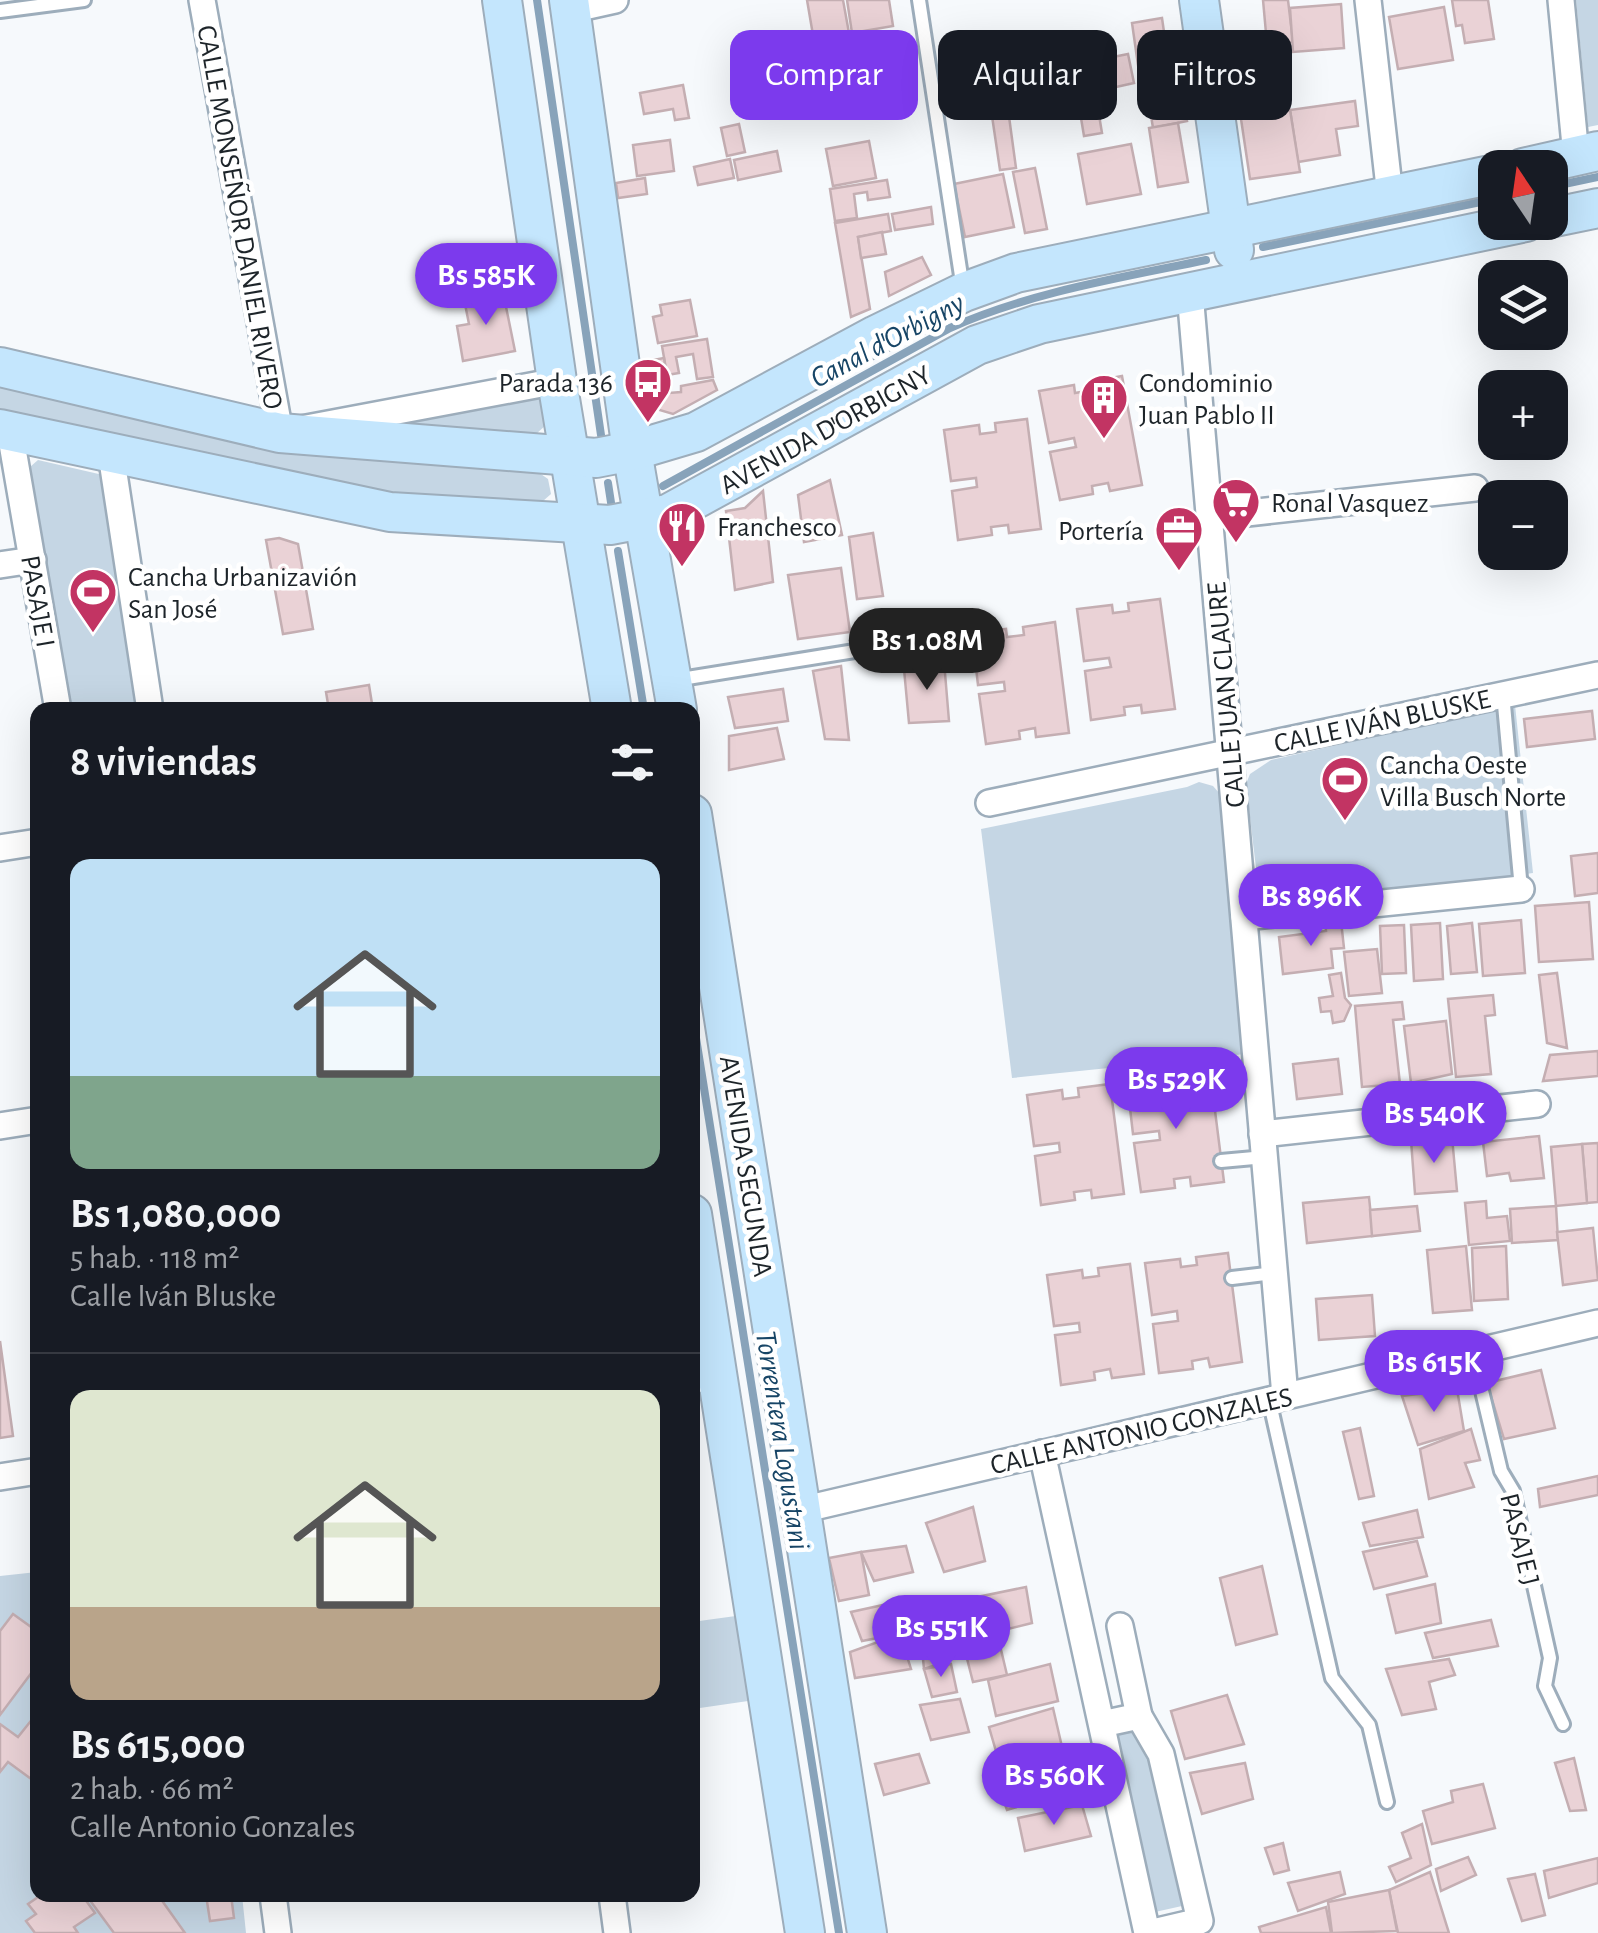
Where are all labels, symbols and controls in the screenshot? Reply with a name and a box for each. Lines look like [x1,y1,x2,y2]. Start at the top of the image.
street label: CALLE MONSEÑOR DANIEL RIVERO [191,23,289,412]
chip: Comprar [730,30,918,120]
chip: Alquilar [938,30,1117,120]
chip: Filtros [1137,30,1292,120]
north arrow [1478,150,1568,240]
map controls [1478,150,1568,570]
pin: Bs 585K [394,243,578,328]
text: Bs 585K [437,259,535,291]
button: layers [1478,260,1568,350]
water label: Canal d'Orbigny [806,288,970,394]
bus stop icon: Parada 136 [622,356,674,424]
street label: AVENIDA D'ORBIGNY [716,361,936,500]
place label: Parada 136 [498,370,613,398]
place label: Condominio Juan Pablo II [1139,370,1275,430]
button: + [1478,370,1568,460]
building icon: Condominio Juan Pablo II [1078,372,1130,440]
supermarket icon: Ronal Vasquez [1210,476,1262,544]
button: − [1478,480,1568,570]
place label: Ronal Vasquez [1271,490,1428,518]
restaurant icon: Franchesco [656,500,708,568]
office icon: Portería [1153,504,1205,572]
place label: Franchesco [717,514,837,542]
place label: Portería [1058,518,1144,546]
street label: PASAJE I [15,553,59,650]
place label: Cancha Urbanizavión San José [128,564,358,624]
sports icon: Cancha Urbanizavión San José [67,566,119,634]
street label: CALLE JUAN CLAURE [1203,581,1251,809]
pin: Bs 1.08M [824,608,1030,693]
text: Bs 1.08M [871,624,983,656]
street label: CALLE IVÁN BLUSKE [1271,682,1493,759]
icon: filters [605,735,660,790]
text: 8 viviendas [70,741,257,783]
place label: Cancha Oeste Villa Busch Norte [1380,752,1566,812]
sports icon: Cancha Oeste Villa Busch Norte [1319,754,1371,822]
pin: Bs 896K [1219,864,1403,949]
text: Bs 896K [1260,880,1362,912]
icon: home [275,924,455,1104]
pin: Bs 529K [1084,1047,1268,1132]
street label: AVENIDA SEGUNDA [714,1054,776,1279]
text: Bs 529K [1127,1063,1225,1095]
pin: Bs 540K [1342,1081,1526,1166]
text: Bs 540K [1384,1097,1484,1129]
text: Bs 1,080,000 [70,1193,281,1235]
text: 5 hab. · 118 m² [70,1242,239,1274]
text: Calle Iván Bluske [70,1280,276,1312]
water label: Torrentera Logustani [750,1328,814,1552]
pin: Bs 615K [1342,1330,1526,1415]
text: Bs 615K [1386,1346,1482,1378]
street label: CALLE ANTONIO GONZALES [988,1384,1295,1480]
icon: home [275,1455,455,1635]
street label: PASAJE J [1494,1490,1544,1589]
pin: Bs 551K [849,1595,1033,1680]
text: Bs 551K [894,1611,988,1643]
text: Bs 615,000 [70,1724,246,1766]
pin: Bs 560K [962,1743,1146,1828]
text: Bs 560K [1004,1759,1104,1791]
text: 2 hab. · 66 m² [70,1773,234,1805]
text: Calle Antonio Gonzales [70,1811,355,1843]

